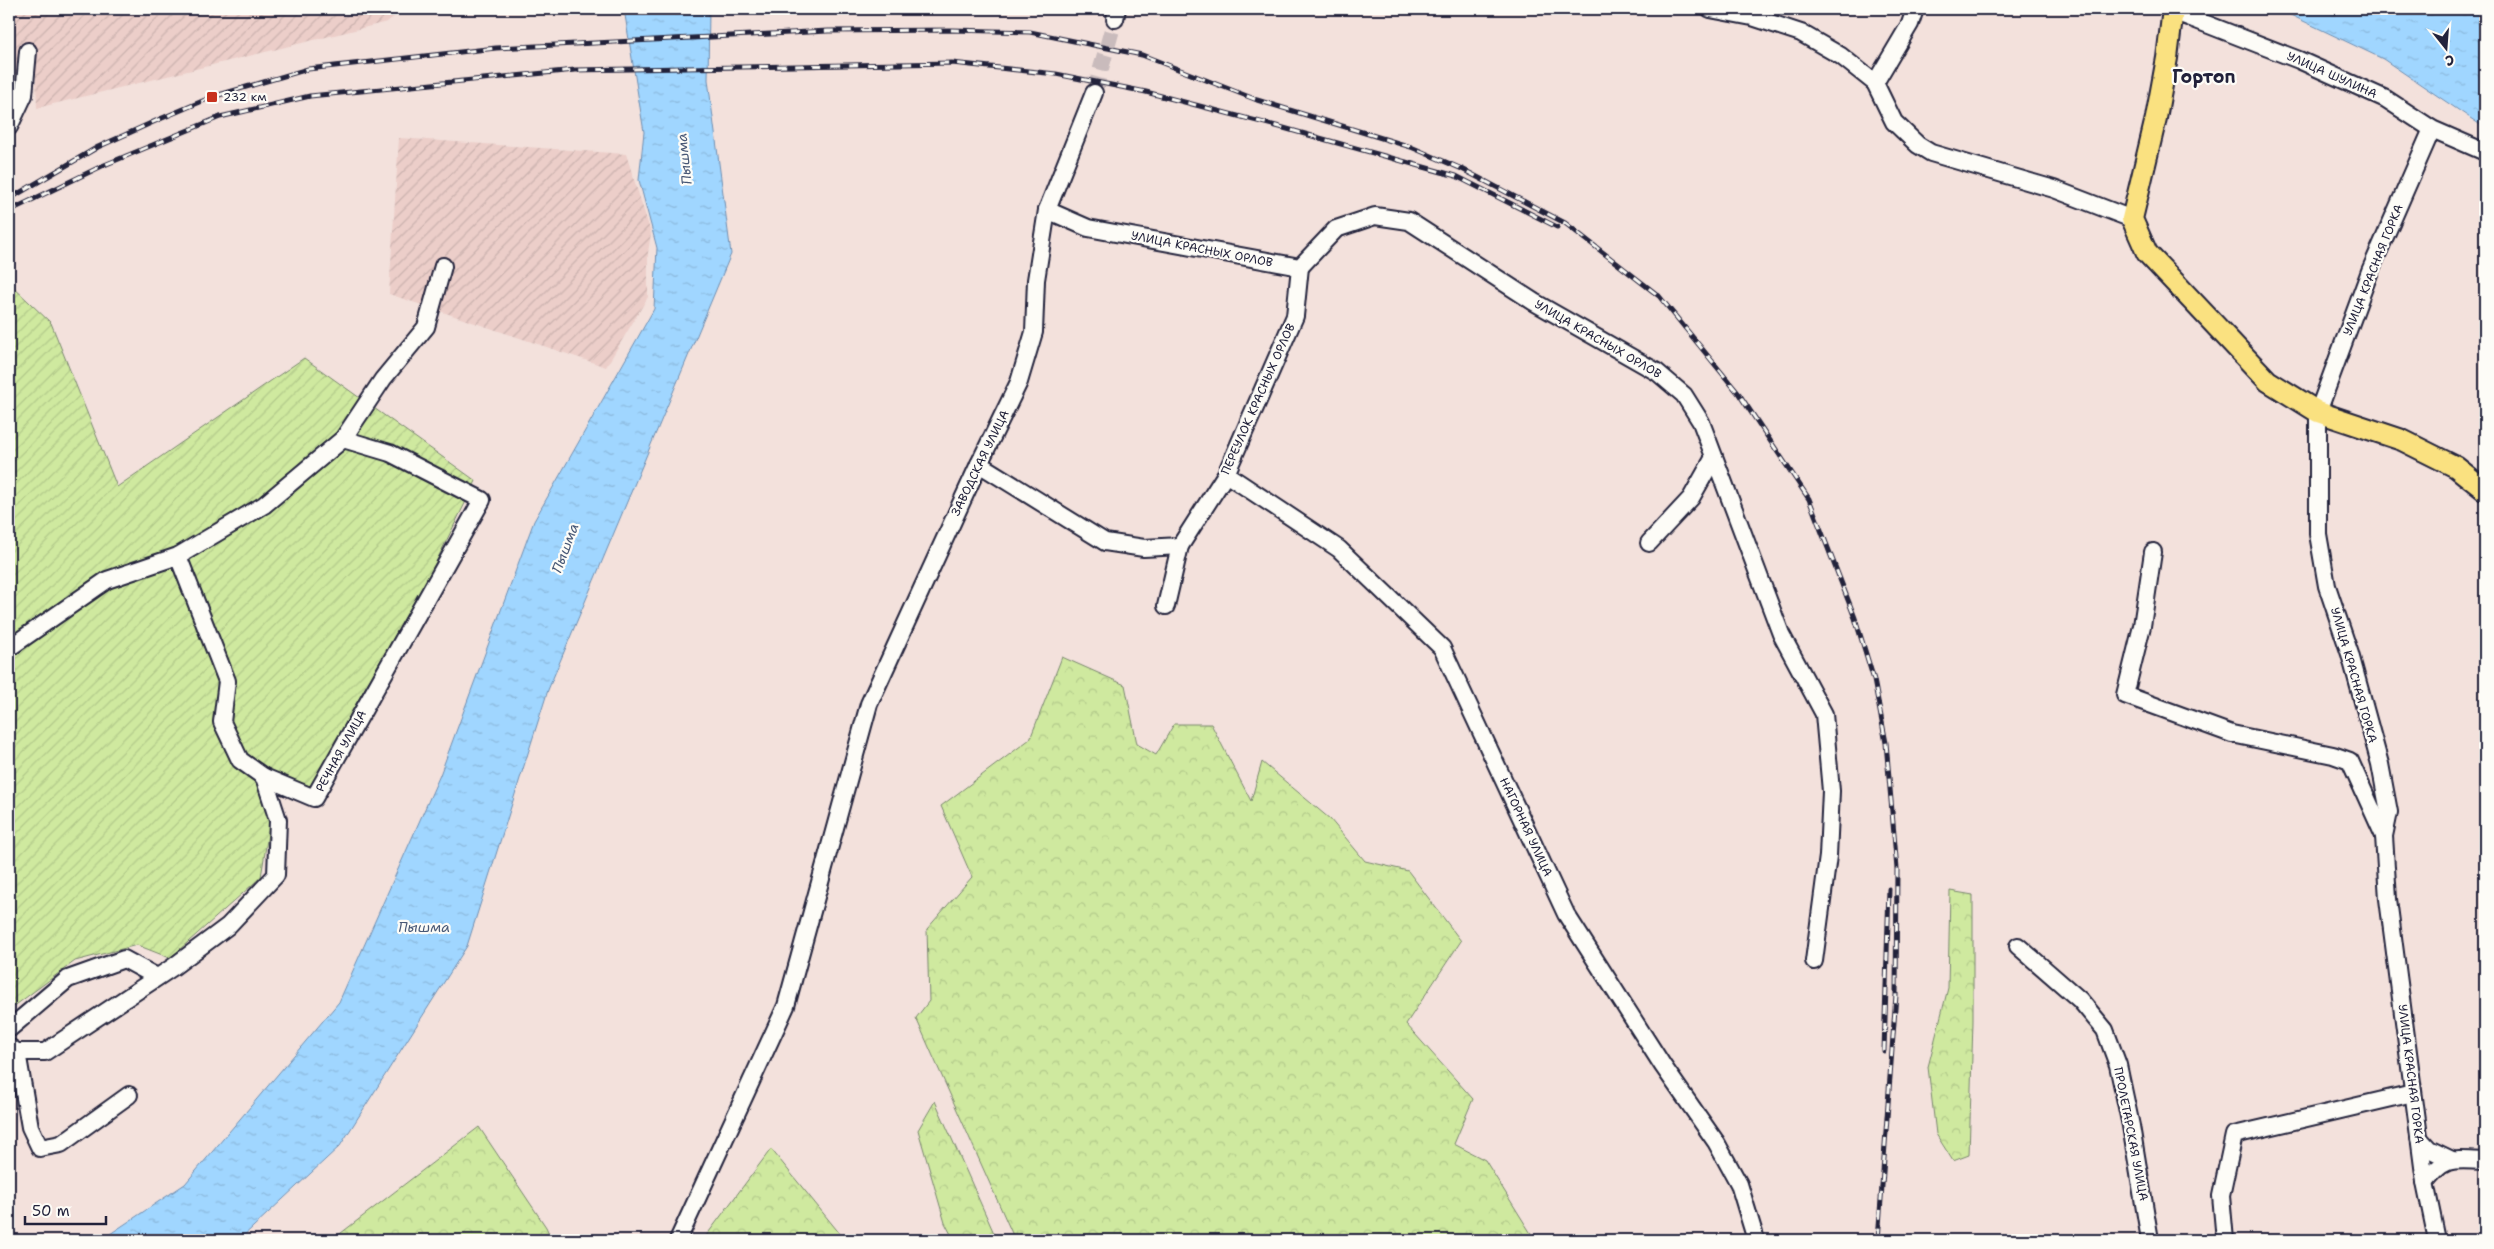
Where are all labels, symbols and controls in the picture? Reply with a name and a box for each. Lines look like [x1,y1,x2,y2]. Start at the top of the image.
north arrow [2422,22,2472,72]
street label: УЛИЦА ШУЛИНА [2284,48,2380,102]
text: С [2443,51,2457,70]
district label: Гортоп [2172,65,2236,89]
place label: 232 км [223,89,267,105]
marker: 232 км [205,90,219,104]
water label: Пышма [672,132,696,186]
street label: УЛИЦА КРАСНАЯ ГОРКА [2339,202,2407,338]
street label: УЛИЦА КРАСНЫХ ОРЛОВ [1130,227,1274,271]
street label: УЛИЦА КРАСНЫХ ОРЛОВ [1532,296,1664,382]
street label: ПЕРЕУЛОК КРАСНЫХ ОРЛОВ [1217,321,1299,477]
street label: ЗАВОДСКАЯ УЛИЦА [947,407,1013,518]
water label: Пышма [547,521,583,575]
street label: УЛИЦА КРАСНАЯ ГОРКА [2327,605,2381,745]
street label: РЕЧНАЯ УЛИЦА [312,707,370,795]
street label: НАГОРНАЯ УЛИЦА [1496,775,1556,879]
water label: Пышма [398,918,450,936]
street label: УЛИЦА КРАСНАЯ ГОРКА [2395,1003,2428,1145]
street label: ПРОЛЕТАРСКАЯ УЛИЦА [2110,1066,2152,1203]
scale bar [25,1194,106,1226]
text: 50 m [32,1201,70,1221]

